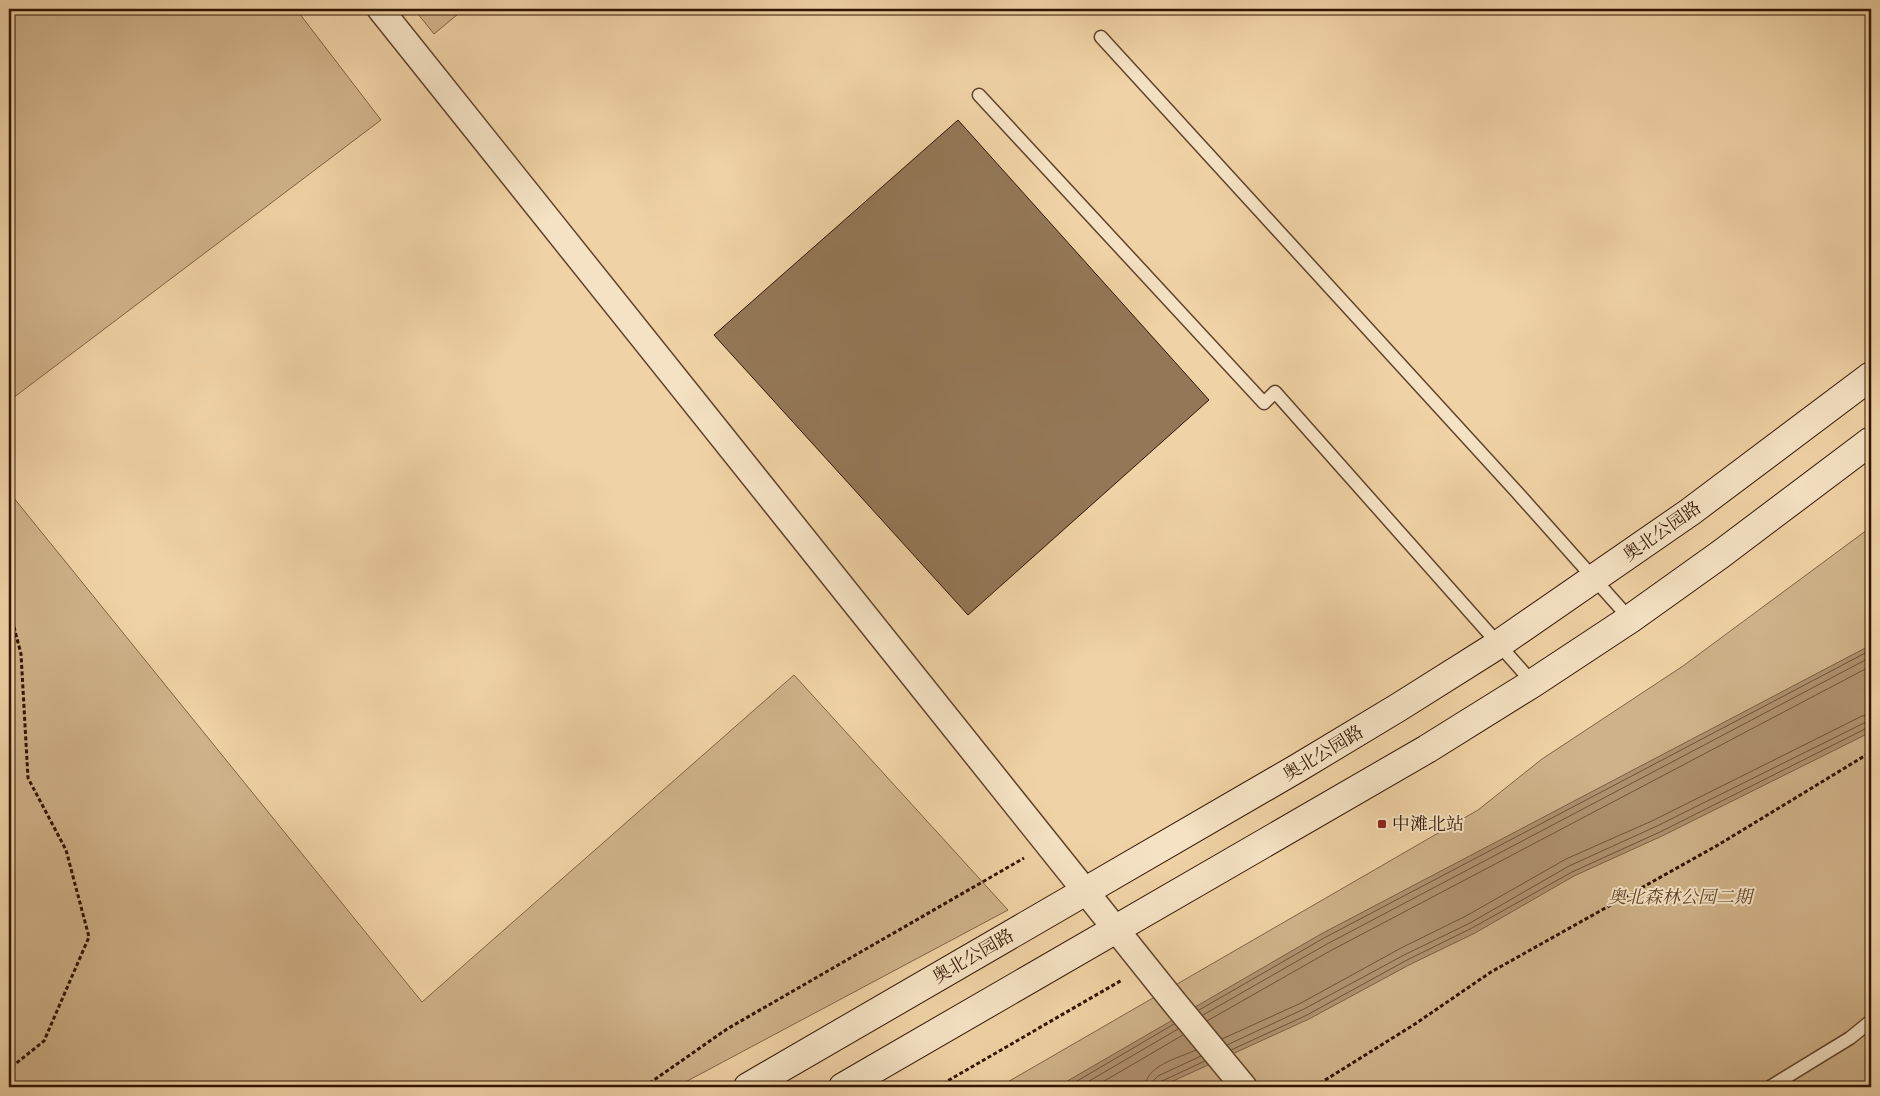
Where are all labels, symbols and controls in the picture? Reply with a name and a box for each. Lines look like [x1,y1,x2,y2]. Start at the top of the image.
street label: 奥北公园路 [1618,495,1705,566]
street label: 奥北公园路 [1278,720,1367,786]
place label: 中滩北站 [1392,812,1464,835]
marker: 中滩北站 [1376,818,1388,830]
park label: 奥北森林公园二期 [1608,885,1755,908]
street label: 奥北公园路 [928,923,1017,988]

